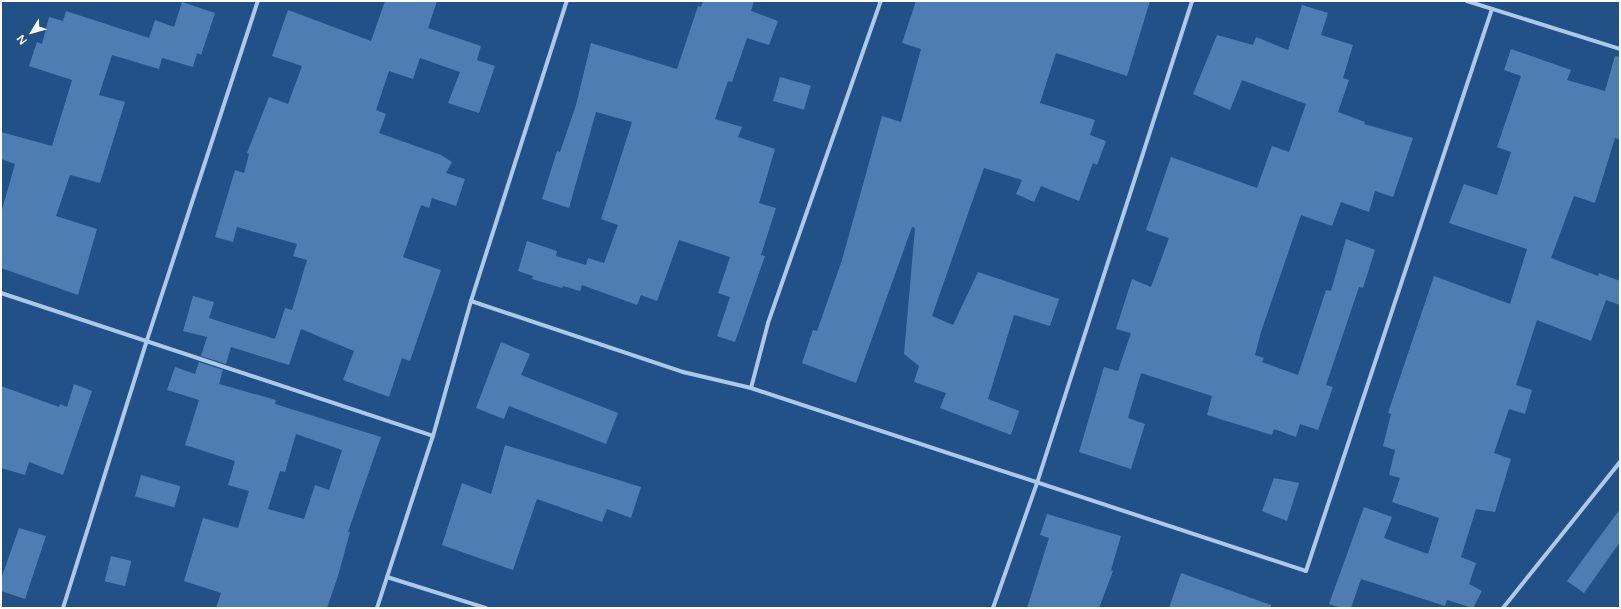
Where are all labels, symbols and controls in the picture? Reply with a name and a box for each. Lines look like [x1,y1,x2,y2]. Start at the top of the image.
north arrow [12,12,52,52]
text: N [14,32,30,47]

